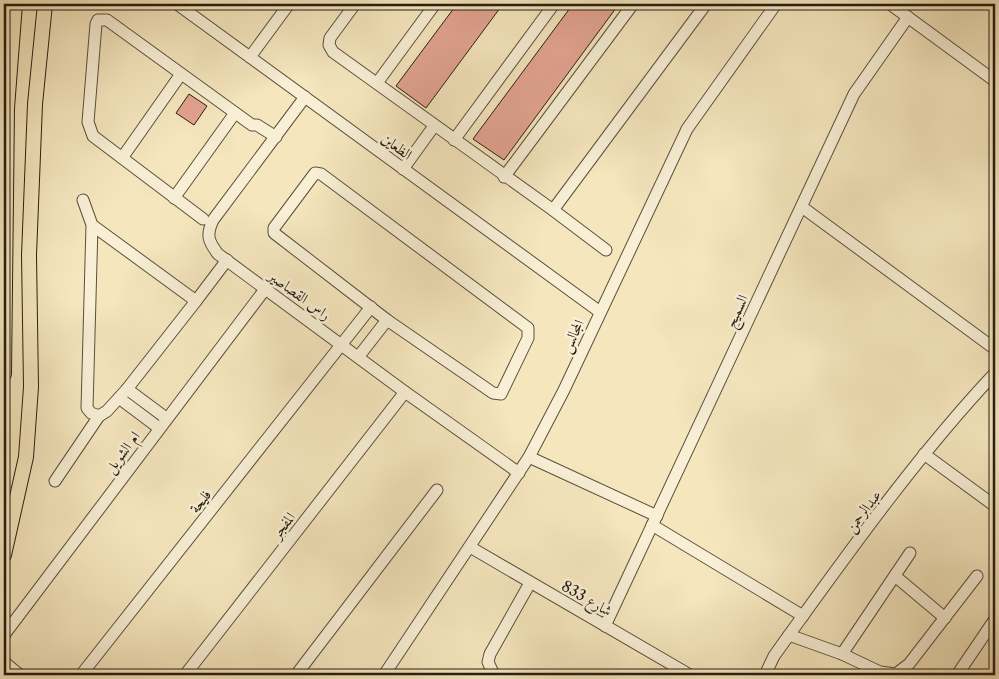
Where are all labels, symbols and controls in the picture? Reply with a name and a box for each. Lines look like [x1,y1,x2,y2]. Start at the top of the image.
street label: الظعاين [378,128,416,164]
street label: راس القصاصير [263,265,335,324]
street label: السميح [720,291,756,333]
street label: المجالس [556,316,589,356]
street label: ام الشويل [100,427,147,479]
street label: فليحة [185,485,215,517]
street label: عبدالرحمن [841,486,886,537]
street label: المفجر [265,508,300,544]
street label: شارع 833 [556,576,616,624]

